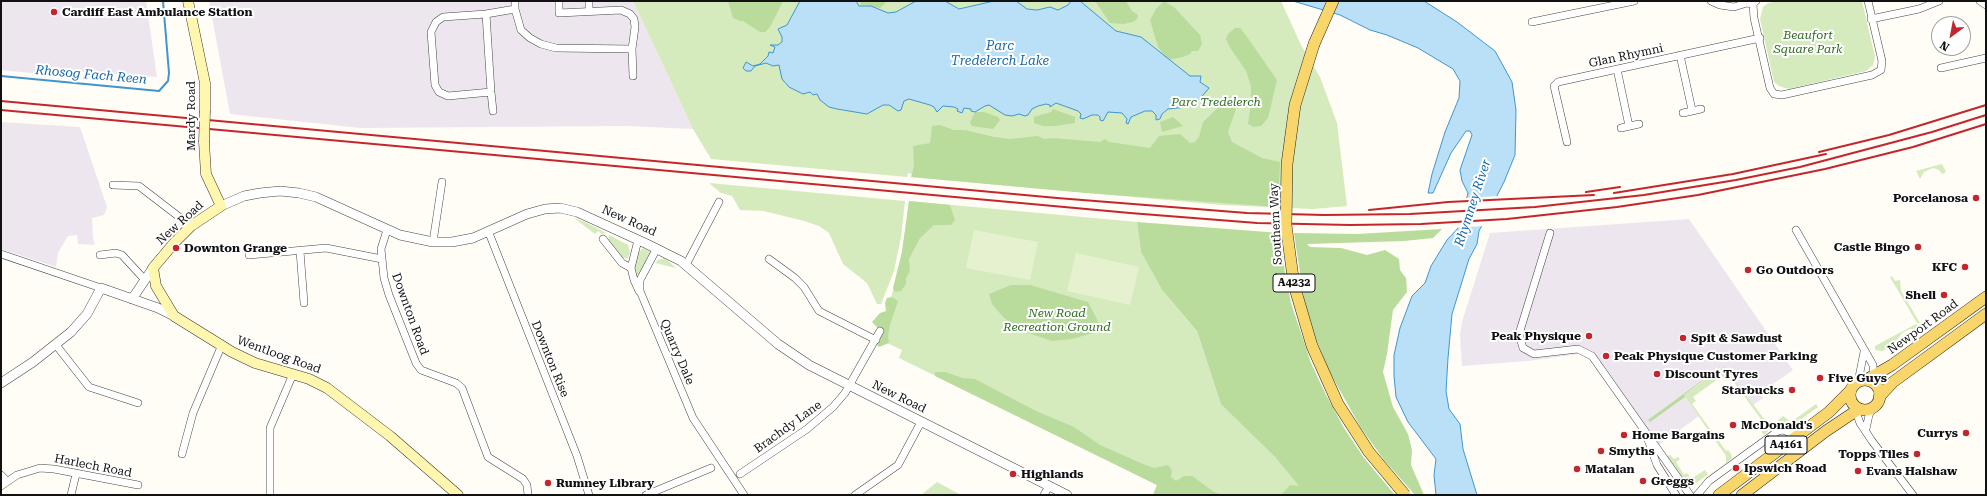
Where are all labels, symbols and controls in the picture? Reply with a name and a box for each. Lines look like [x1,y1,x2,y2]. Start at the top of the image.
place label: Cardiff East Ambulance Station [62,5,252,19]
marker: Cardiff East Ambulance Station [49,7,59,17]
north arrow [1931,16,1971,56]
park label: Beaufort Square Park [1773,28,1843,56]
water label: Parc Tredelerch Lake [951,38,1049,69]
text: N [1938,38,1952,54]
street label: Glan Rhymni [1587,41,1665,71]
water label: Rhosog Fach Reen [35,62,147,88]
street label: Mardy Road [184,81,198,151]
park label: Parc Tredelerch [1171,95,1261,109]
water label: Rhymney River [1452,158,1494,248]
street label: Southern Way [1267,183,1285,265]
place label: Porcelanosa [1893,191,1968,205]
marker: Porcelanosa [1971,193,1981,203]
street label: New Road [153,198,207,248]
street label: New Road [599,203,659,239]
place label: Castle Bingo [1834,240,1910,254]
place label: Downton Grange [184,241,287,255]
marker: Castle Bingo [1913,242,1923,252]
marker: Downton Grange [171,243,181,253]
place label: KFC [1932,260,1957,274]
marker: KFC [1960,262,1970,272]
place label: Go Outdoors [1756,263,1834,277]
marker: Go Outdoors [1743,265,1753,275]
street label: Downton Road [389,271,431,357]
road number: A4232 [1273,274,1315,292]
place label: Shell [1906,288,1936,302]
marker: Shell [1939,290,1949,300]
street label: Newport Road [1885,297,1961,357]
park label: New Road Recreation Ground [1003,306,1111,334]
street label: Quarry Dale [657,317,697,387]
street label: Downton Rise [528,319,572,399]
place label: Peak Physique [1491,329,1581,343]
marker: Peak Physique [1584,331,1594,341]
place label: Spit & Sawdust [1691,331,1782,345]
street label: Wentloog Road [235,333,323,377]
marker: Spit & Sawdust [1678,333,1688,343]
place label: Peak Physique Customer Parking [1614,349,1817,363]
marker: Peak Physique Customer Parking [1601,351,1611,361]
place label: Discount Tyres [1665,367,1758,381]
marker: Discount Tyres [1652,369,1662,379]
place label: Five Guys [1828,371,1887,385]
marker: Five Guys [1815,373,1825,383]
street label: New Road [870,378,928,416]
place label: Starbucks [1722,383,1784,397]
marker: Starbucks [1787,385,1797,395]
street label: Brachdy Lane [751,398,825,456]
place label: McDonald's [1741,418,1812,432]
marker: McDonald's [1728,420,1738,430]
place label: Currys [1917,426,1958,440]
place label: Home Bargains [1632,428,1725,442]
marker: Currys [1961,428,1971,438]
marker: Home Bargains [1619,430,1629,440]
road number: A4161 [1765,436,1807,454]
place label: Smyths [1609,444,1655,458]
marker: Smyths [1596,446,1606,456]
place label: Topps Tiles [1838,447,1909,461]
marker: Topps Tiles [1912,449,1922,459]
street label: Harlech Road [53,451,133,481]
place label: Ipswich Road [1744,461,1827,475]
place label: Matalan [1585,462,1635,476]
marker: Ipswich Road [1731,463,1741,473]
marker: Matalan [1572,464,1582,474]
place label: Evans Halshaw [1866,464,1957,478]
marker: Evans Halshaw [1853,466,1863,476]
place label: Highlands [1021,467,1084,481]
marker: Highlands [1008,469,1018,479]
place label: Greggs [1651,474,1694,488]
place label: Rumney Library [556,476,654,490]
marker: Greggs [1638,476,1648,486]
marker: Rumney Library [543,478,553,488]

